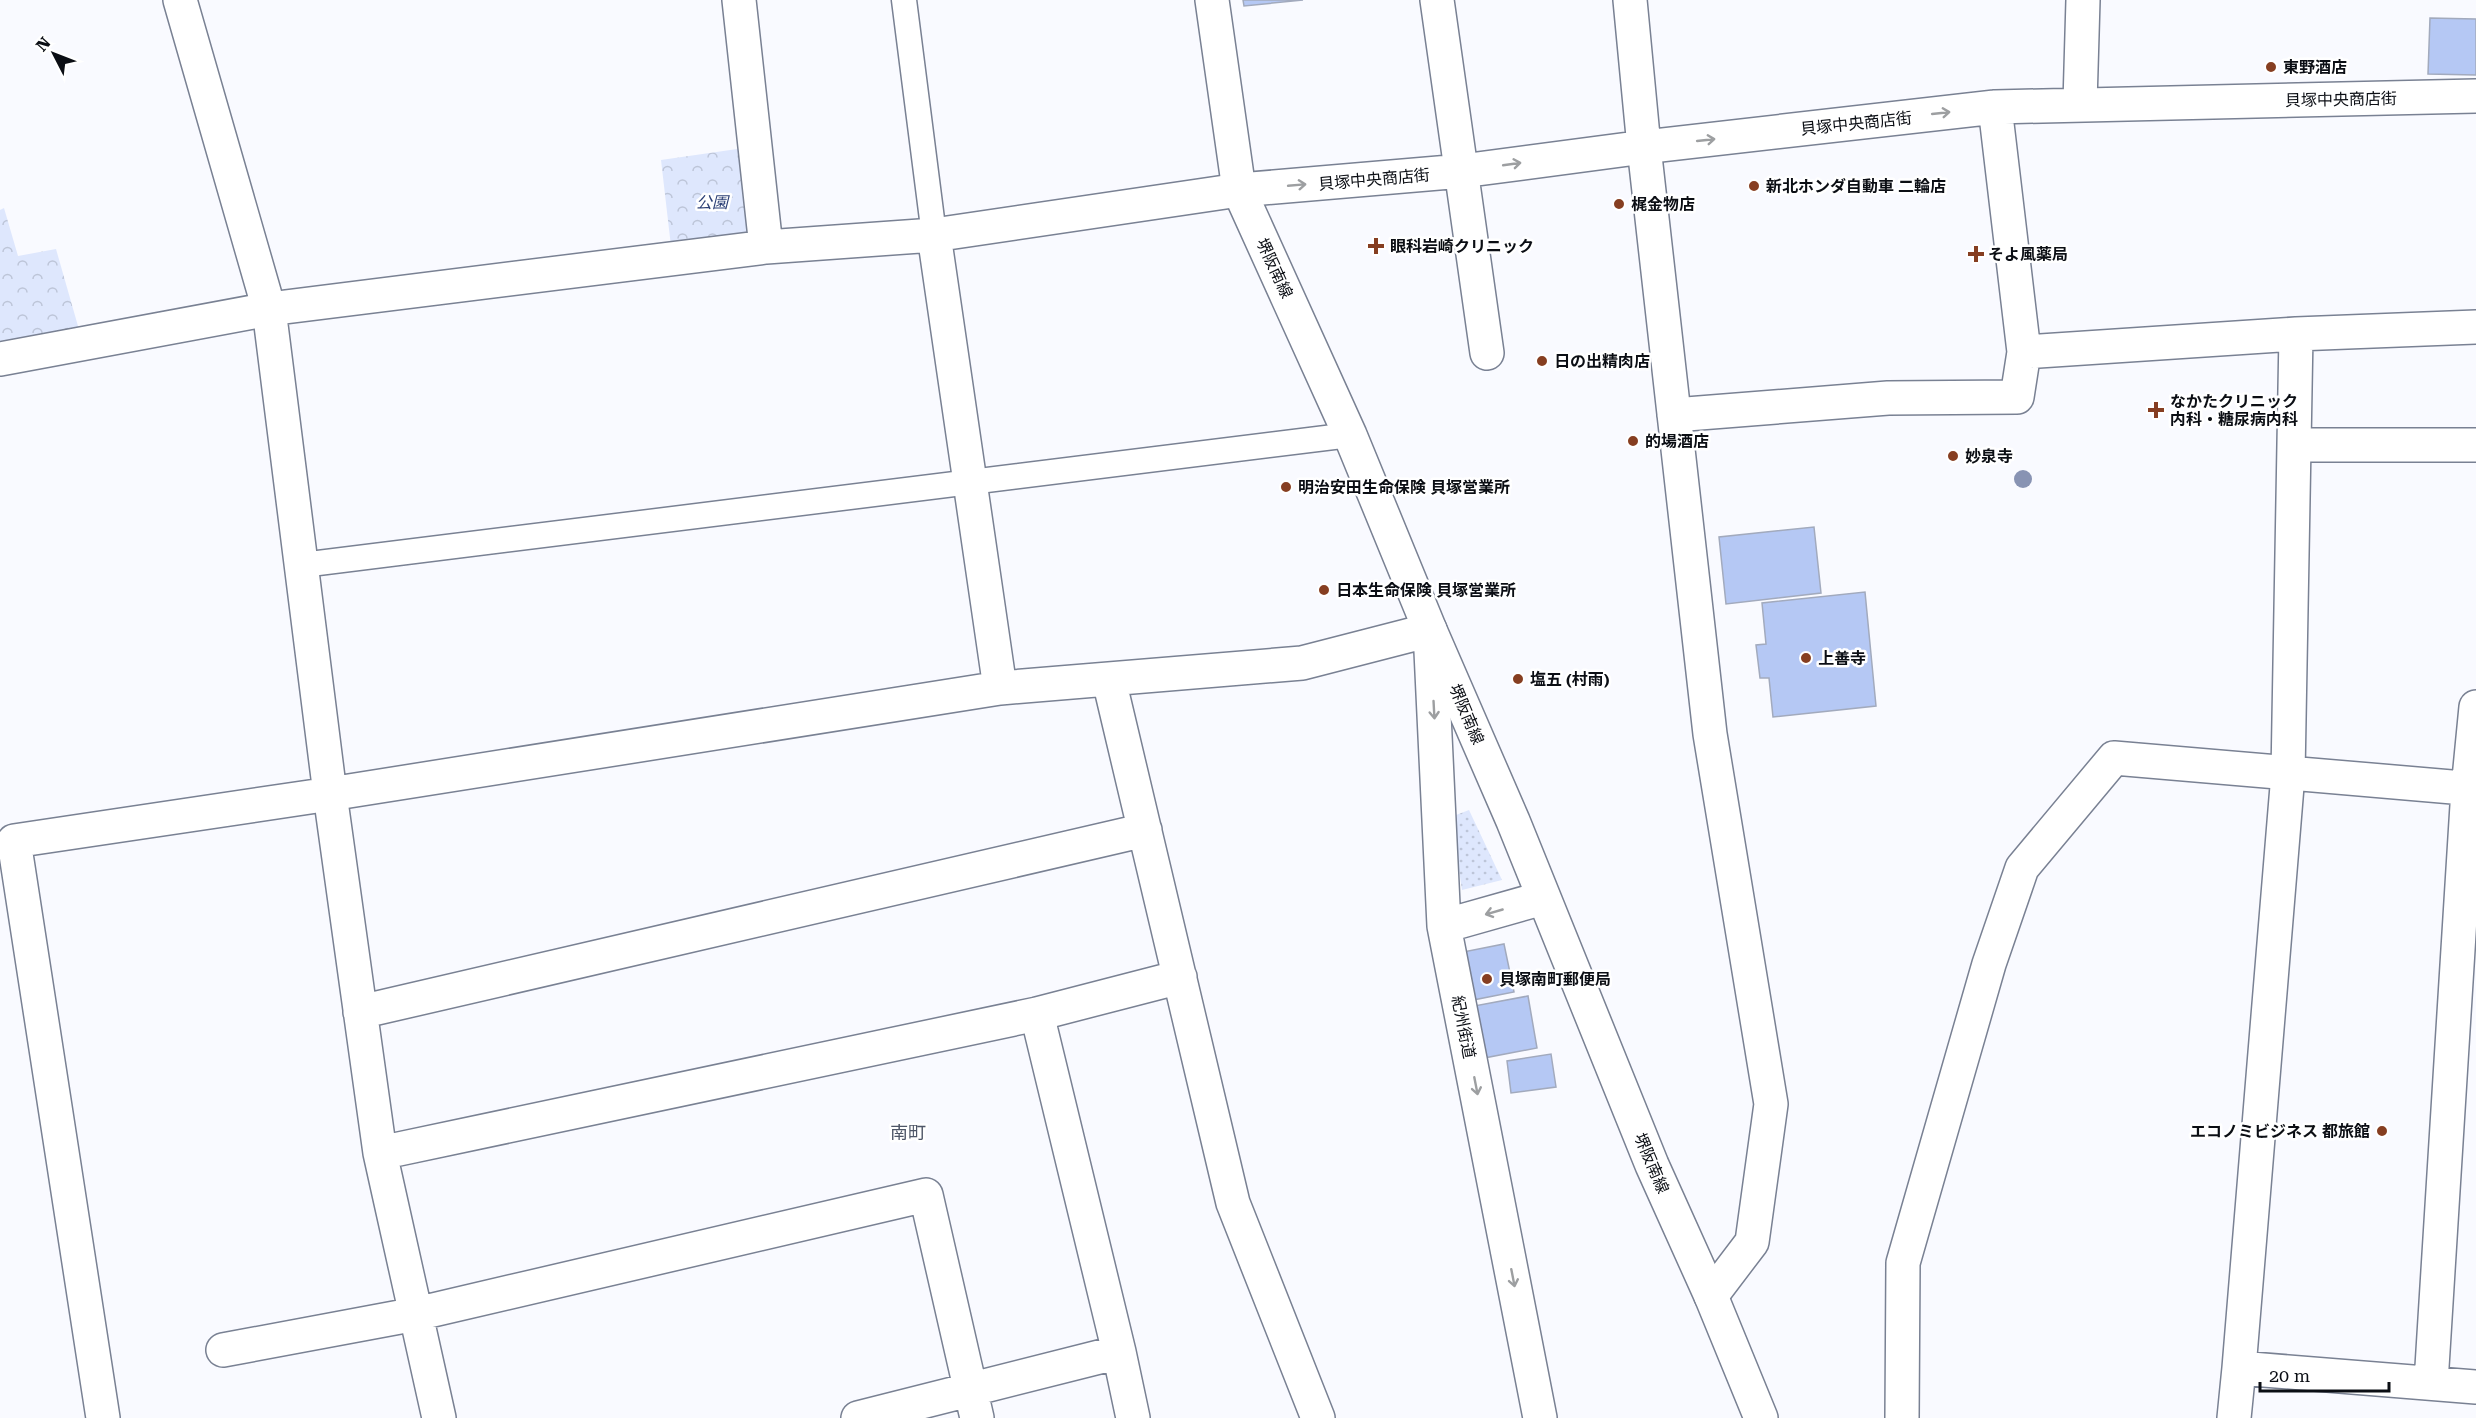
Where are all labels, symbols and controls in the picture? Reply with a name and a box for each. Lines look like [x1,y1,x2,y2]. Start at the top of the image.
north arrow [24,24,84,84]
text: N [32,33,54,55]
place label: 東野酒店 [2283,58,2347,77]
marker: 東野酒店 [2264,60,2278,74]
street label: 貝塚中央商店街 [2285,89,2397,110]
one-way arrow [1931,107,1951,118]
street label: 貝塚中央商店街 [1799,108,1913,139]
one-way arrow [1695,134,1715,145]
one-way arrow [1502,159,1522,170]
street label: 貝塚中央商店街 [1317,165,1431,194]
place label: 新北ホンダ自動車 二輪店 [1766,177,1946,196]
one-way arrow [1287,179,1307,190]
marker: 新北ホンダ自動車 二輪店 [1747,179,1761,193]
park label: 公園 [696,193,730,212]
place label: 梶金物店 [1631,195,1695,214]
marker: 梶金物店 [1612,197,1626,211]
street label: 堺阪南線 [1252,235,1297,301]
marker: 眼科岩崎クリニック [1367,237,1385,255]
place label: 眼科岩崎クリニック [1390,237,1534,256]
place label: そよ風薬局 [1988,245,2068,264]
marker: そよ風薬局 [1969,247,1983,261]
place label: 日の出精肉店 [1554,352,1650,371]
marker: 日の出精肉店 [1535,354,1549,368]
place label: なかたクリニック 内科・糖尿病内科 [2170,392,2298,429]
marker: なかたクリニック 内科・糖尿病内科 [2147,401,2165,419]
place label: 的場酒店 [1645,432,1709,451]
marker: 的場酒店 [1626,434,1640,448]
place label: 妙泉寺 [1965,447,2013,466]
marker: 妙泉寺 [1946,449,1960,463]
place label: 明治安田生命保険 貝塚営業所 [1298,478,1510,497]
marker: 明治安田生命保険 貝塚営業所 [1279,480,1293,494]
place label: 日本生命保険 貝塚営業所 [1336,581,1516,600]
marker: 日本生命保険 貝塚営業所 [1317,583,1331,597]
place label: 上善寺 [1818,649,1866,668]
marker: 上善寺 [1799,651,1813,665]
place label: 塩五 (村雨) [1530,670,1610,689]
marker: 塩五 (村雨) [1511,672,1525,686]
street label: 堺阪南線 [1445,681,1488,747]
one-way arrow [1429,699,1440,719]
one-way arrow [1485,907,1504,918]
place label: 貝塚南町郵便局 [1499,970,1611,989]
marker: 貝塚南町郵便局 [1480,972,1494,986]
street label: 紀州街道 [1448,994,1479,1060]
one-way arrow [1471,1076,1482,1096]
district label: 南町 [890,1122,926,1143]
place label: エコノミビジネス 都旅館 [2190,1122,2370,1141]
marker: エコノミビジネス 都旅館 [2375,1124,2389,1138]
street label: 堺阪南線 [1630,1130,1673,1196]
one-way arrow [1508,1268,1519,1287]
scale bar [2260,1355,2389,1393]
text: 20 m [2269,1365,2310,1386]

